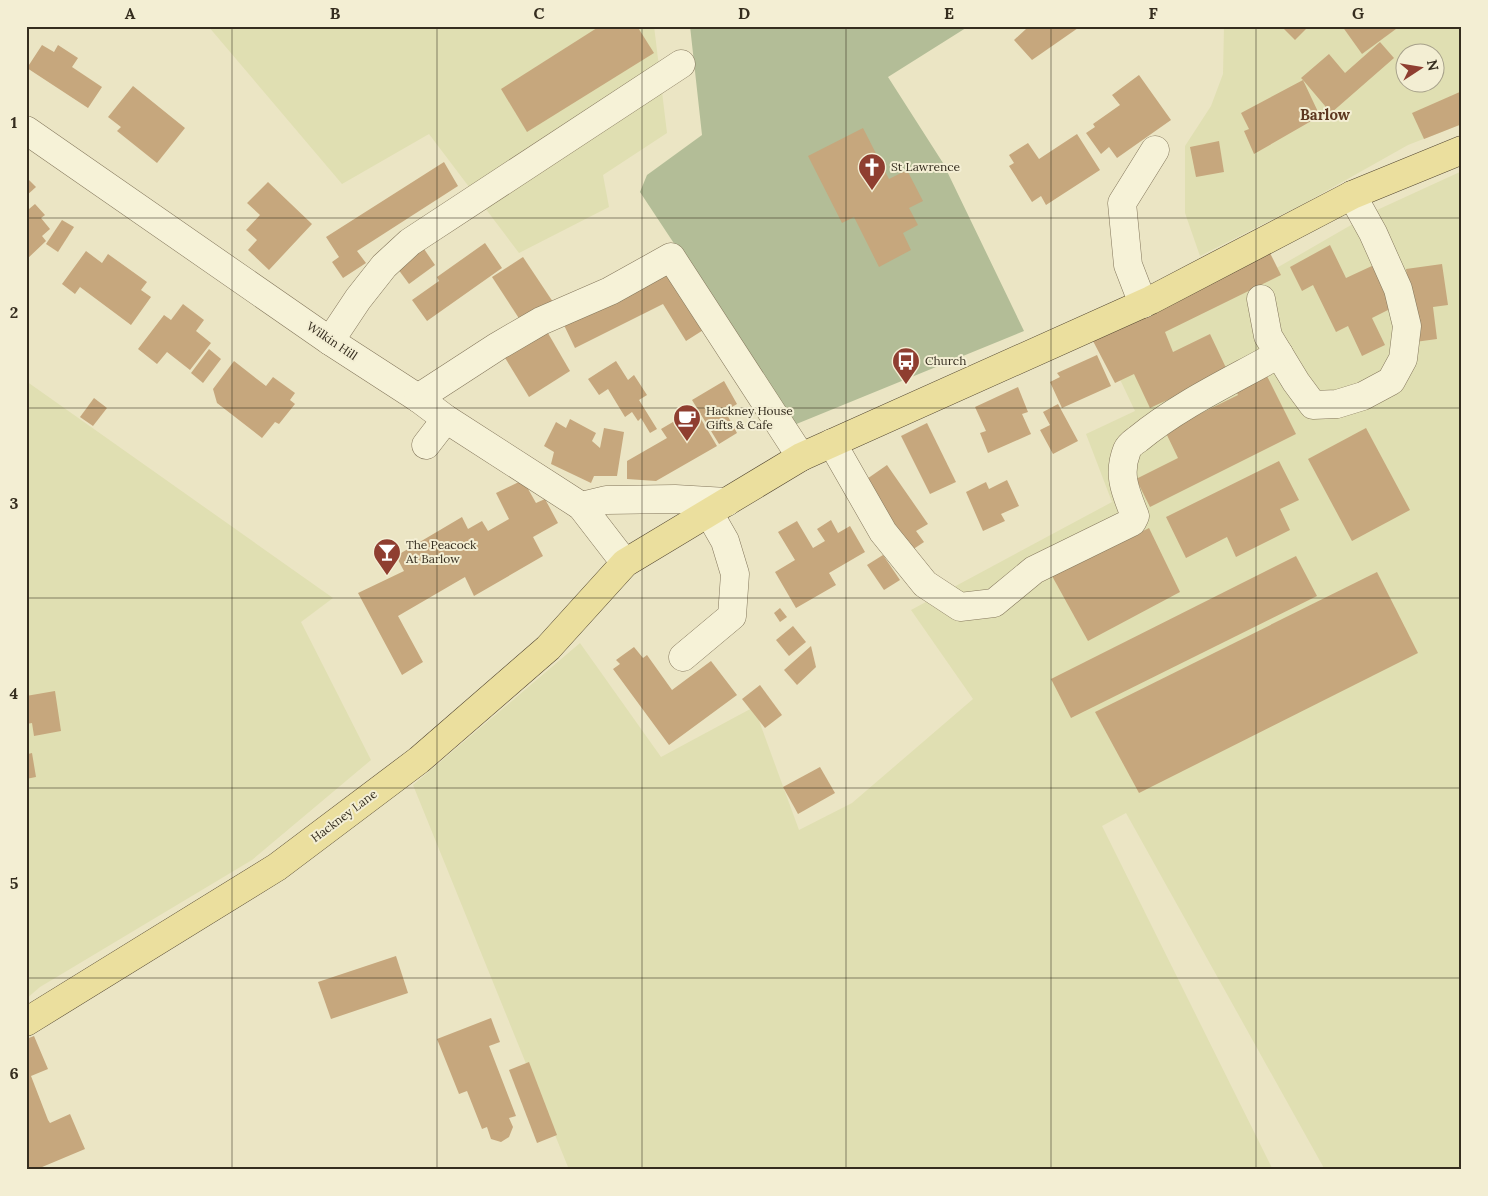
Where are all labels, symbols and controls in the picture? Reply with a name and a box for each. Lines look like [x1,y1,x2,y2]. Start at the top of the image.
text: A [125,3,136,23]
text: B [330,3,341,23]
text: C [533,3,545,23]
text: D [738,3,750,23]
text: E [944,3,954,23]
text: F [1148,3,1158,23]
text: G [1352,3,1364,23]
north arrow [1396,42,1446,92]
text: N [1423,58,1443,73]
district label: Barlow [1300,105,1351,124]
text: 1 [11,112,17,132]
church icon: St Lawrence [857,152,887,191]
place label: St Lawrence [891,159,961,174]
text: 2 [10,302,18,322]
street label: Wilkin Hill [304,318,360,363]
bus stop icon: Church [891,346,921,385]
place label: Church [925,353,966,368]
cafe icon: Hackney House Gifts & Cafe [672,403,702,442]
place label: Hackney House Gifts & Cafe [706,403,793,432]
text: 3 [10,493,19,513]
bar icon: The Peacock At Barlow [372,537,402,576]
place label: The Peacock At Barlow [405,537,477,566]
text: 4 [10,683,19,703]
street label: Hackney Lane [308,786,380,845]
text: 5 [10,873,19,893]
text: 6 [9,1063,19,1083]

